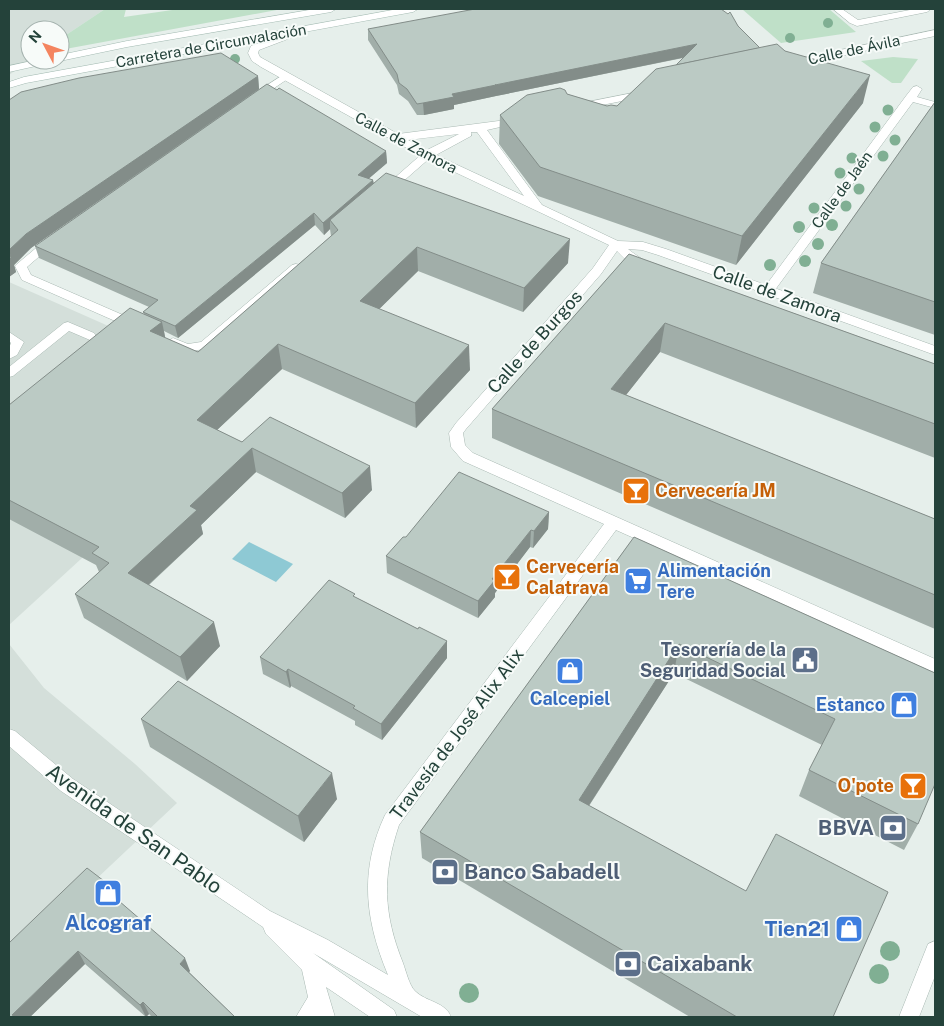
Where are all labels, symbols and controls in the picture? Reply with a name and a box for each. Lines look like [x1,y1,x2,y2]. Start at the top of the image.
north arrow [20,20,70,70]
street label: Carretera de Circunvalación [114,20,308,71]
text: N [26,27,45,46]
street label: Calle de Ávila [806,31,902,68]
street label: Calle de Zamora [352,108,460,177]
street label: Calle de Jaén [808,148,875,232]
street label: Calle de Zamora [710,260,845,327]
street label: Calle de Burgos [483,286,586,397]
bar icon: Cervecería JM [621,476,651,506]
place label: Cervecería JM [655,480,776,501]
place label: Cervecería Calatrava [526,556,619,598]
place label: Alimentación Tere [657,560,771,602]
bar icon: Cervecería Calatrava [492,562,522,592]
supermarket icon: Alimentación Tere [623,566,653,596]
place label: Tesorería de la Seguridad Social [640,639,786,681]
street label: Travesía de José Alix Alix [385,644,528,823]
public building icon: Tesorería de la Seguridad Social [790,645,820,675]
shop icon: Calcepiel [555,656,585,686]
place label: Calcepiel [530,688,610,709]
shop icon: Estanco [889,690,919,720]
place label: Estanco [816,694,885,715]
street label: Avenida de San Pablo [41,758,227,899]
bar icon: O'pote [898,771,928,801]
place label: O'pote [838,775,894,796]
bank icon: BBVA [878,813,908,843]
place label: BBVA [818,815,874,840]
bank icon: Banco Sabadell [430,857,460,887]
place label: Banco Sabadell [464,859,620,884]
shop icon: Alcograf [93,878,123,908]
place label: Alcograf [65,910,151,935]
shop icon: Tien21 [834,914,864,944]
place label: Tien21 [765,916,830,941]
bank icon: Caixabank [613,949,643,979]
place label: Caixabank [647,951,752,976]

